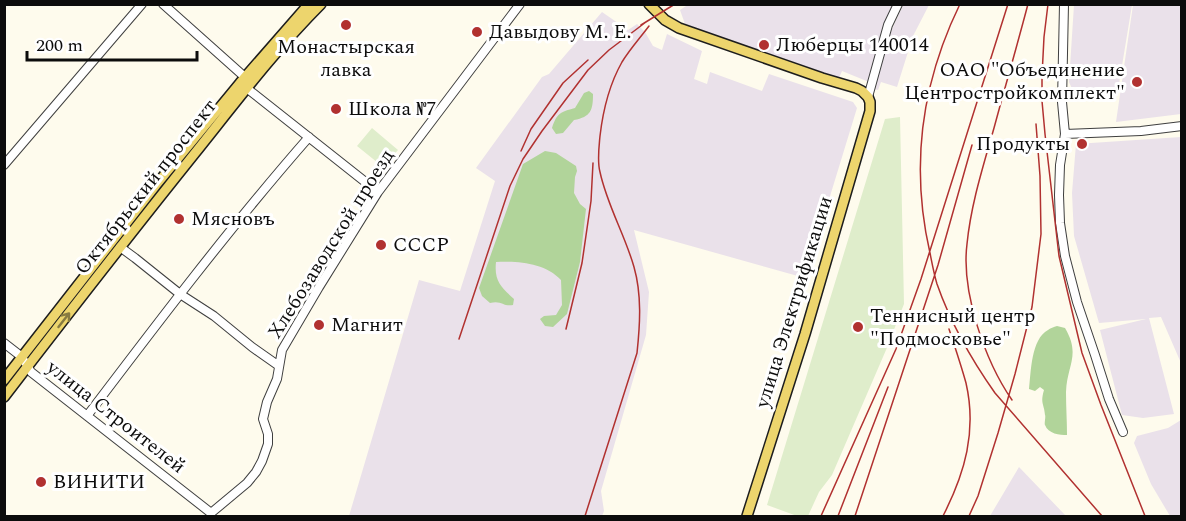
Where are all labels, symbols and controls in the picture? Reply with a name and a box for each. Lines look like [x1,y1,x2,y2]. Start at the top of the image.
place label: Давыдову М. Е. [489,17,632,47]
marker: Монастырская лавка [339,18,353,32]
scale bar [27,24,196,62]
marker: Давыдову М. Е. [470,25,484,39]
place label: Люберцы 140014 [776,30,929,60]
text: 200 m [36,32,83,59]
place label: Монастырская лавка [277,32,415,85]
marker: Люберцы 140014 [757,38,771,52]
place label: ОАО "Объединение Центростройкомплект" [904,55,1125,108]
marker: ОАО "Объединение Центростройкомплект" [1130,75,1144,89]
street label: Октябрьский проспект [68,93,224,281]
place label: Школа №7 [348,94,436,124]
marker: Школа №7 [329,102,343,116]
place label: Продукты [976,129,1070,159]
marker: Продукты [1075,137,1089,151]
street label: Хлебозаводской проезд [260,143,402,345]
street label: улица Электрификации [747,192,841,413]
place label: Мясновъ [191,204,275,234]
marker: Мясновъ [172,212,186,226]
place label: СССР [393,230,449,260]
marker: СССР [374,238,388,252]
place label: Теннисный центр "Подмосковье" [870,301,1035,354]
place label: Магнит [331,310,403,340]
one-way arrow [57,313,70,329]
marker: Магнит [312,318,326,332]
marker: Теннисный центр "Подмосковье" [851,320,865,334]
street label: улица Строителей [39,352,192,481]
place label: ВИНИТИ [53,467,145,497]
marker: ВИНИТИ [34,475,48,489]

